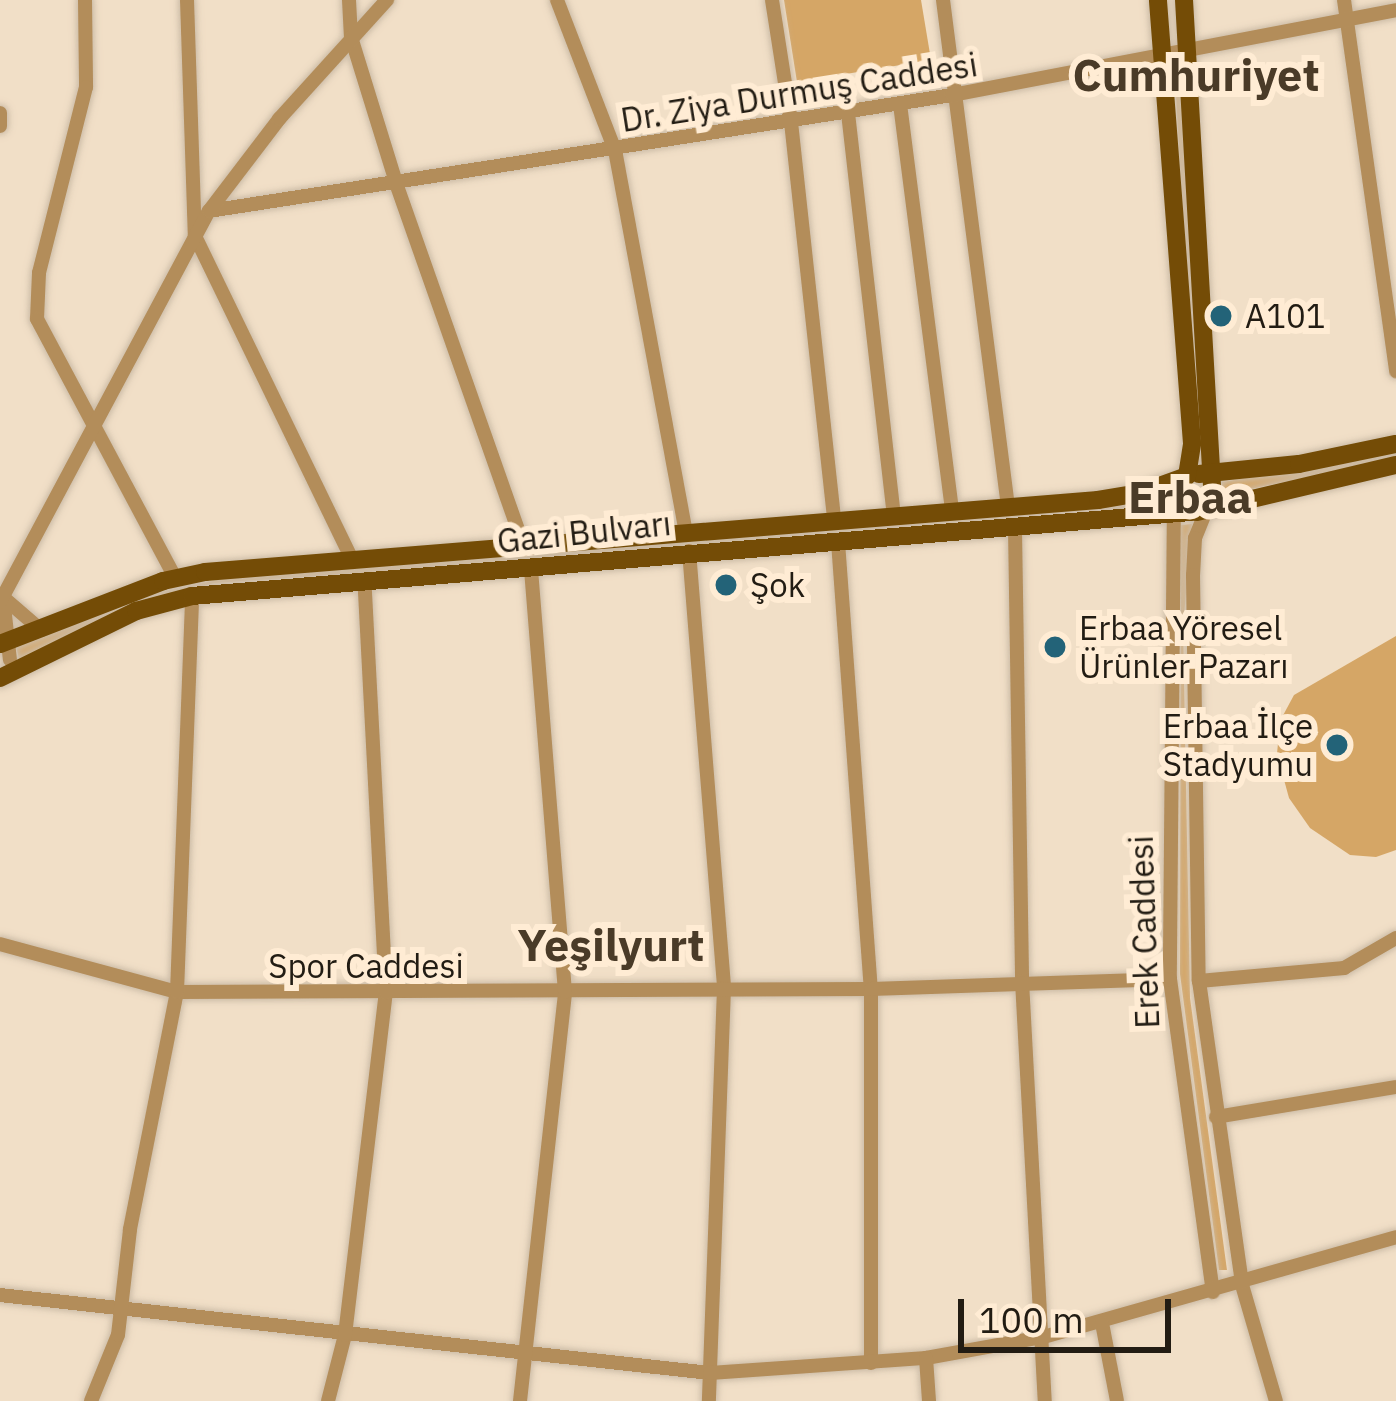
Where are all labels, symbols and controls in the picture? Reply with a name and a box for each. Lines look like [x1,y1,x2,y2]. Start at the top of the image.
street label: Dr. Ziya Durmuş Caddesi [618,44,980,140]
district label: Cumhuriyet [1072,48,1320,102]
place label: A101 [1245,296,1326,336]
marker: A101 [1208,303,1234,329]
district label: Erbaa [1128,470,1252,524]
street label: Gazi Bulvarı [495,503,673,561]
place label: Şok [750,565,805,605]
marker: Şok [713,572,739,598]
place label: Erbaa Yöresel Ürünler Pazarı [1079,608,1289,686]
marker: Erbaa Yöresel Ürünler Pazarı [1042,634,1068,660]
place label: Erbaa İlçe Stadyumu [1163,706,1313,784]
marker: Erbaa İlçe Stadyumu [1324,732,1350,758]
street label: Erek Caddesi [1121,835,1167,1029]
district label: Yeşilyurt [517,918,705,972]
street label: Spor Caddesi [268,946,464,986]
scale bar [964,1275,1177,1349]
text: 100 m [979,1296,1084,1343]

